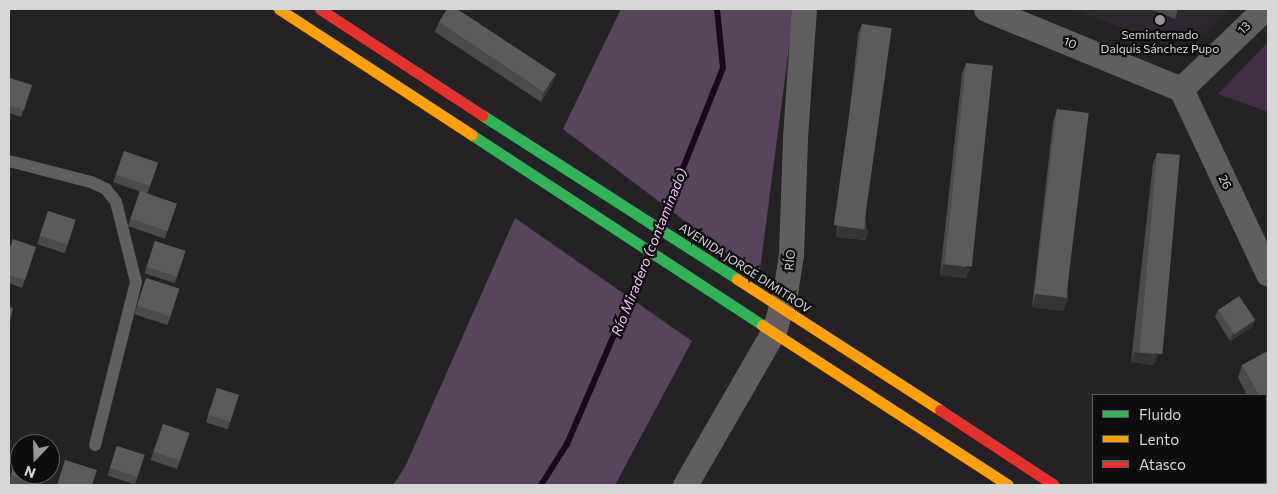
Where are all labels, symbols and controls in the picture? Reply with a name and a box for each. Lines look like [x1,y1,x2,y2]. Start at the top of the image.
marker: Seminternado Dalquis Sánchez Pupo [1154,14,1166,26]
street label: 13 [1235,19,1253,37]
place label: Seminternado Dalquis Sánchez Pupo [1101,28,1219,56]
street label: 10 [1061,34,1079,52]
water label: Río Miradero (contaminado) [608,166,690,338]
street label: 26 [1216,173,1234,191]
street label: AVENIDA JORGE DIMITROV [677,220,813,316]
street label: RÍO [782,249,798,271]
legend [1092,394,1267,484]
text: Fluido [1139,405,1181,423]
text: Lento [1139,430,1179,448]
north arrow [10,434,60,484]
text: Atasco [1139,455,1186,473]
text: N [22,463,38,482]

